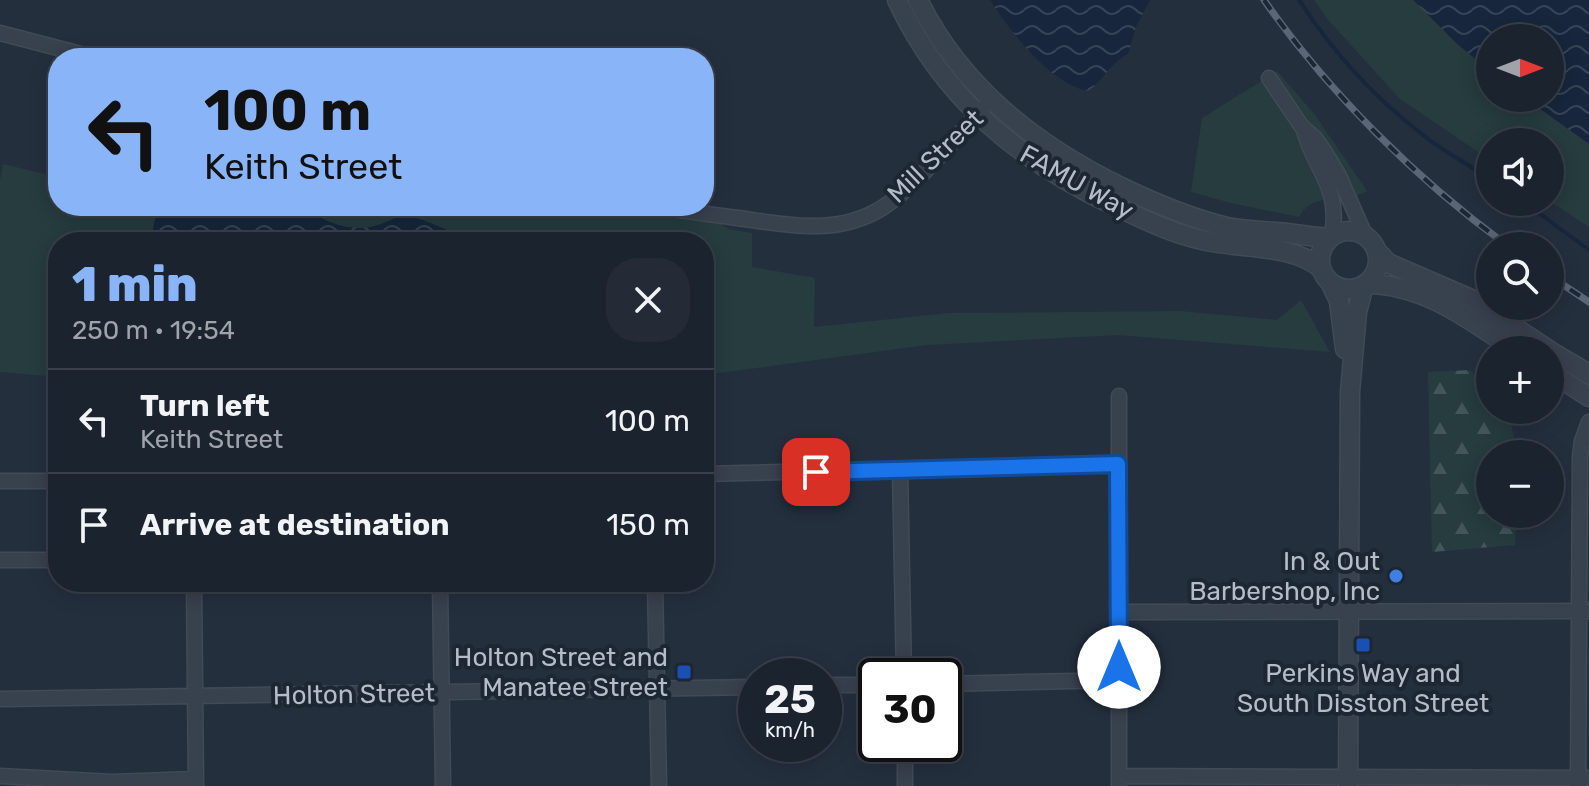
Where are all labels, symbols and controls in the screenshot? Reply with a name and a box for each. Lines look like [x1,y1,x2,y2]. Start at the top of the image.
north arrow [1476,24,1564,112]
map controls [1476,24,1564,528]
text: 100 m [204,78,371,144]
icon: left [72,80,176,184]
street label: Mill Street [881,103,990,210]
button: sound [1476,128,1564,216]
street label: FAMU Way [1015,139,1139,226]
text: Keith Street [204,145,402,188]
button: search [1476,232,1564,320]
text: 1 min [72,256,198,313]
button: close [606,258,690,342]
text: 250 m · 19:54 [72,315,235,346]
button: + [1476,336,1564,424]
text: Turn left [140,388,270,424]
icon: left [72,399,116,443]
text: 100 m [605,403,690,439]
text: Keith Street [140,424,283,455]
pin [782,438,850,506]
button: − [1476,440,1564,528]
icon: arrive [794,450,838,494]
icon: arrive [72,503,116,547]
text: Arrive at destination [140,507,450,543]
text: 150 m [606,507,690,543]
place label: In & Out Barbershop, Inc [1189,546,1380,607]
marker: In & Out Barbershop, Inc [1387,567,1405,585]
position arrow [1077,625,1161,709]
marker: Perkins Way and South Disston Street [1354,636,1372,654]
place label: Holton Street and Manatee Street [454,642,668,703]
speed limit sign: 30 [858,658,962,762]
place label: Perkins Way and South Disston Street [1237,658,1489,719]
marker: Holton Street and Manatee Street [675,663,693,681]
text: 25 [764,676,816,723]
street label: Holton Street [273,678,435,711]
text: km/h [765,718,815,742]

